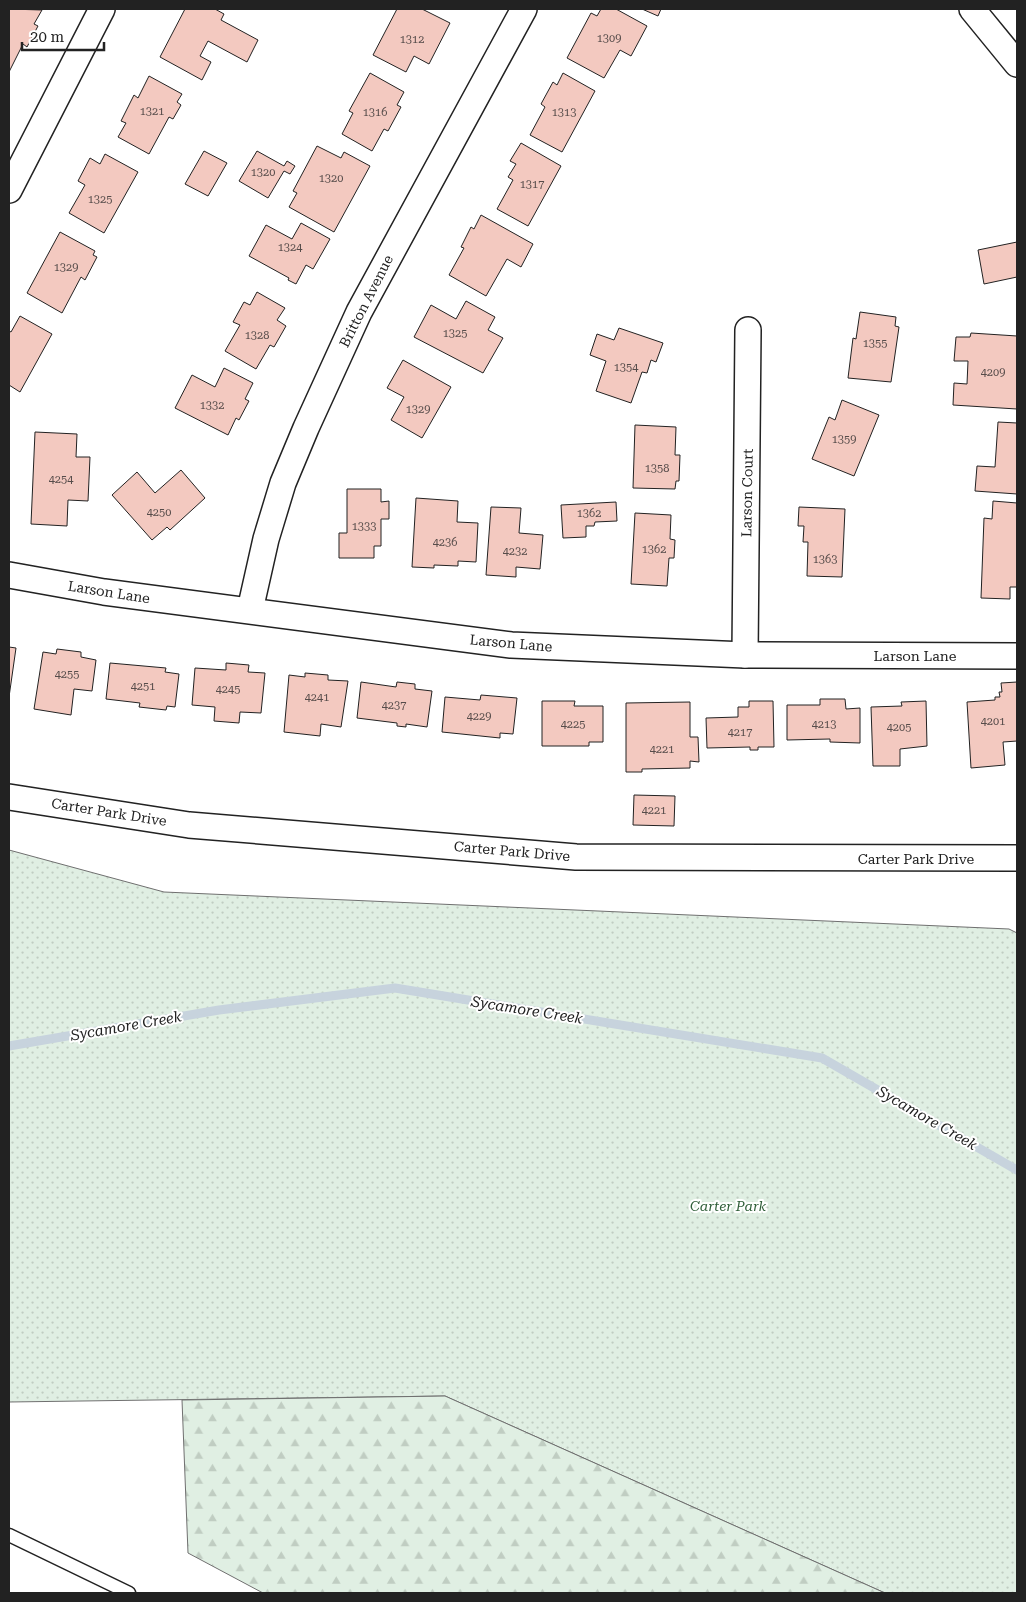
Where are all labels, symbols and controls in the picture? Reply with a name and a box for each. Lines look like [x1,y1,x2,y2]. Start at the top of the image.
scale bar [22,20,105,52]
text: 20 m [30,28,65,46]
house number: 1309 [597,32,621,45]
house number: 1312 [400,33,424,46]
house number: 1321 [140,105,164,118]
house number: 1316 [363,106,387,119]
house number: 1313 [552,106,576,119]
house number: 1320 [251,166,275,179]
house number: 1320 [319,172,343,185]
house number: 1317 [520,178,544,191]
house number: 1325 [88,193,112,206]
house number: 1324 [278,241,303,254]
street label: Britton Avenue [336,252,396,350]
house number: 1329 [54,261,78,274]
house number: 1325 [443,327,467,340]
house number: 1328 [245,329,269,342]
house number: 1355 [863,337,887,350]
house number: 1354 [614,361,639,374]
house number: 4209 [981,366,1005,379]
house number: 1332 [200,399,224,412]
house number: 1329 [406,403,430,416]
house number: 1359 [832,433,856,446]
street label: Larson Court [738,449,756,537]
house number: 1358 [645,462,669,475]
house number: 4254 [49,473,74,486]
house number: 4250 [147,506,171,519]
house number: 1362 [577,507,601,520]
house number: 1333 [352,520,376,533]
house number: 4236 [433,536,457,549]
house number: 1362 [642,543,666,556]
house number: 4232 [503,545,527,558]
house number: 1363 [813,553,837,566]
street label: Larson Lane [67,578,152,606]
street label: Larson Lane [469,631,553,655]
street label: Larson Lane [873,648,957,664]
house number: 4255 [55,668,79,681]
house number: 4251 [131,680,155,693]
house number: 4245 [216,683,240,696]
house number: 4241 [305,691,329,704]
house number: 4237 [382,699,406,712]
house number: 4229 [467,710,491,723]
house number: 4201 [981,715,1005,728]
house number: 4225 [561,718,585,731]
house number: 4213 [812,718,836,731]
house number: 4205 [887,721,911,734]
house number: 4217 [728,726,752,739]
house number: 4221 [650,743,674,756]
street label: Carter Park Drive [50,795,168,829]
house number: 4221 [642,804,666,817]
street label: Carter Park Drive [453,838,571,864]
street label: Carter Park Drive [858,851,975,867]
water label: Sycamore Creek [469,992,585,1028]
water label: Sycamore Creek [68,1007,184,1045]
water label: Sycamore Creek [873,1082,981,1154]
park label: Carter Park [690,1198,766,1214]

